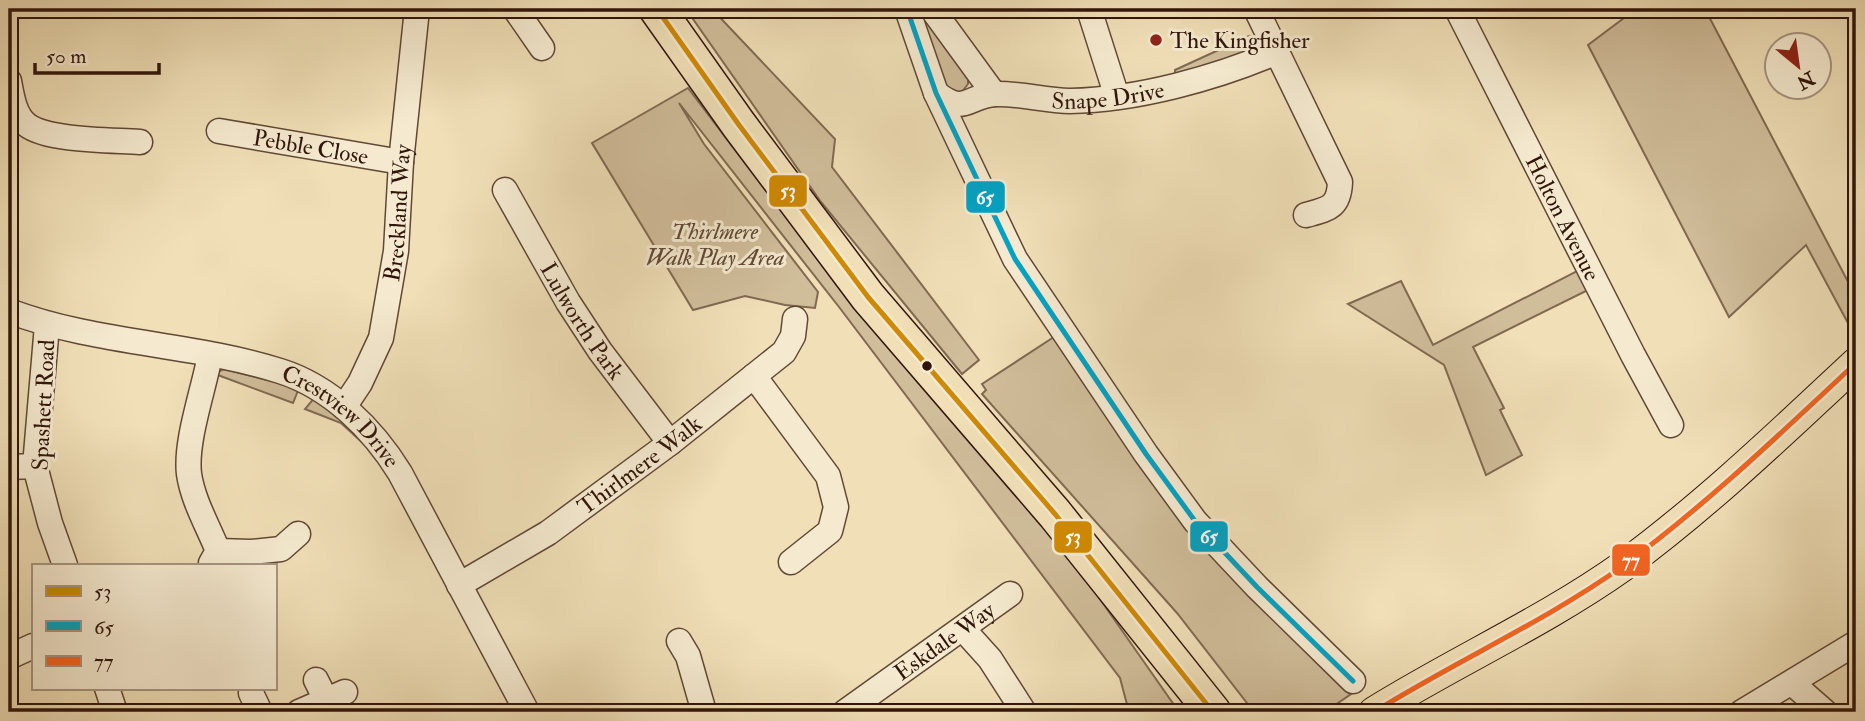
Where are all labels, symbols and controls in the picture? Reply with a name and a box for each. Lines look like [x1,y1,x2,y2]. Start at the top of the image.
place label: The Kingfisher [1170,26,1310,55]
scale bar [35,32,159,76]
marker: The Kingfisher [1148,32,1164,48]
north arrow [1764,32,1834,102]
text: 50 m [46,43,87,70]
text: N [1792,65,1820,95]
street label: Snape Drive [1050,75,1167,116]
street label: Pebble Close [251,123,371,171]
street label: Breckland Way [377,142,418,284]
street label: Holton Avenue [1519,150,1607,286]
line badge: 53 [768,174,808,208]
text: 53 [780,179,796,203]
line badge: 65 [965,180,1006,214]
text: 65 [976,186,995,210]
park label: Thirlmere Walk Play Area [646,217,785,272]
street label: Lulworth Park [534,257,631,386]
street label: Spashett Road [26,339,62,471]
street label: Crestview Drive [278,359,406,473]
unlabelled marker [920,359,934,373]
street label: Thirlmere Walk [572,409,708,521]
line badge: 53 [1053,520,1093,554]
line badge: 65 [1189,520,1229,553]
text: 53 [1065,525,1081,549]
text: 65 [1200,525,1219,549]
line badge: 77 [1611,543,1651,577]
text: 77 [1622,549,1640,573]
legend [32,564,276,690]
text: 53 [94,578,111,605]
street label: Eskdale Way [889,595,1001,687]
text: 65 [94,614,115,641]
text: 77 [94,648,114,675]

